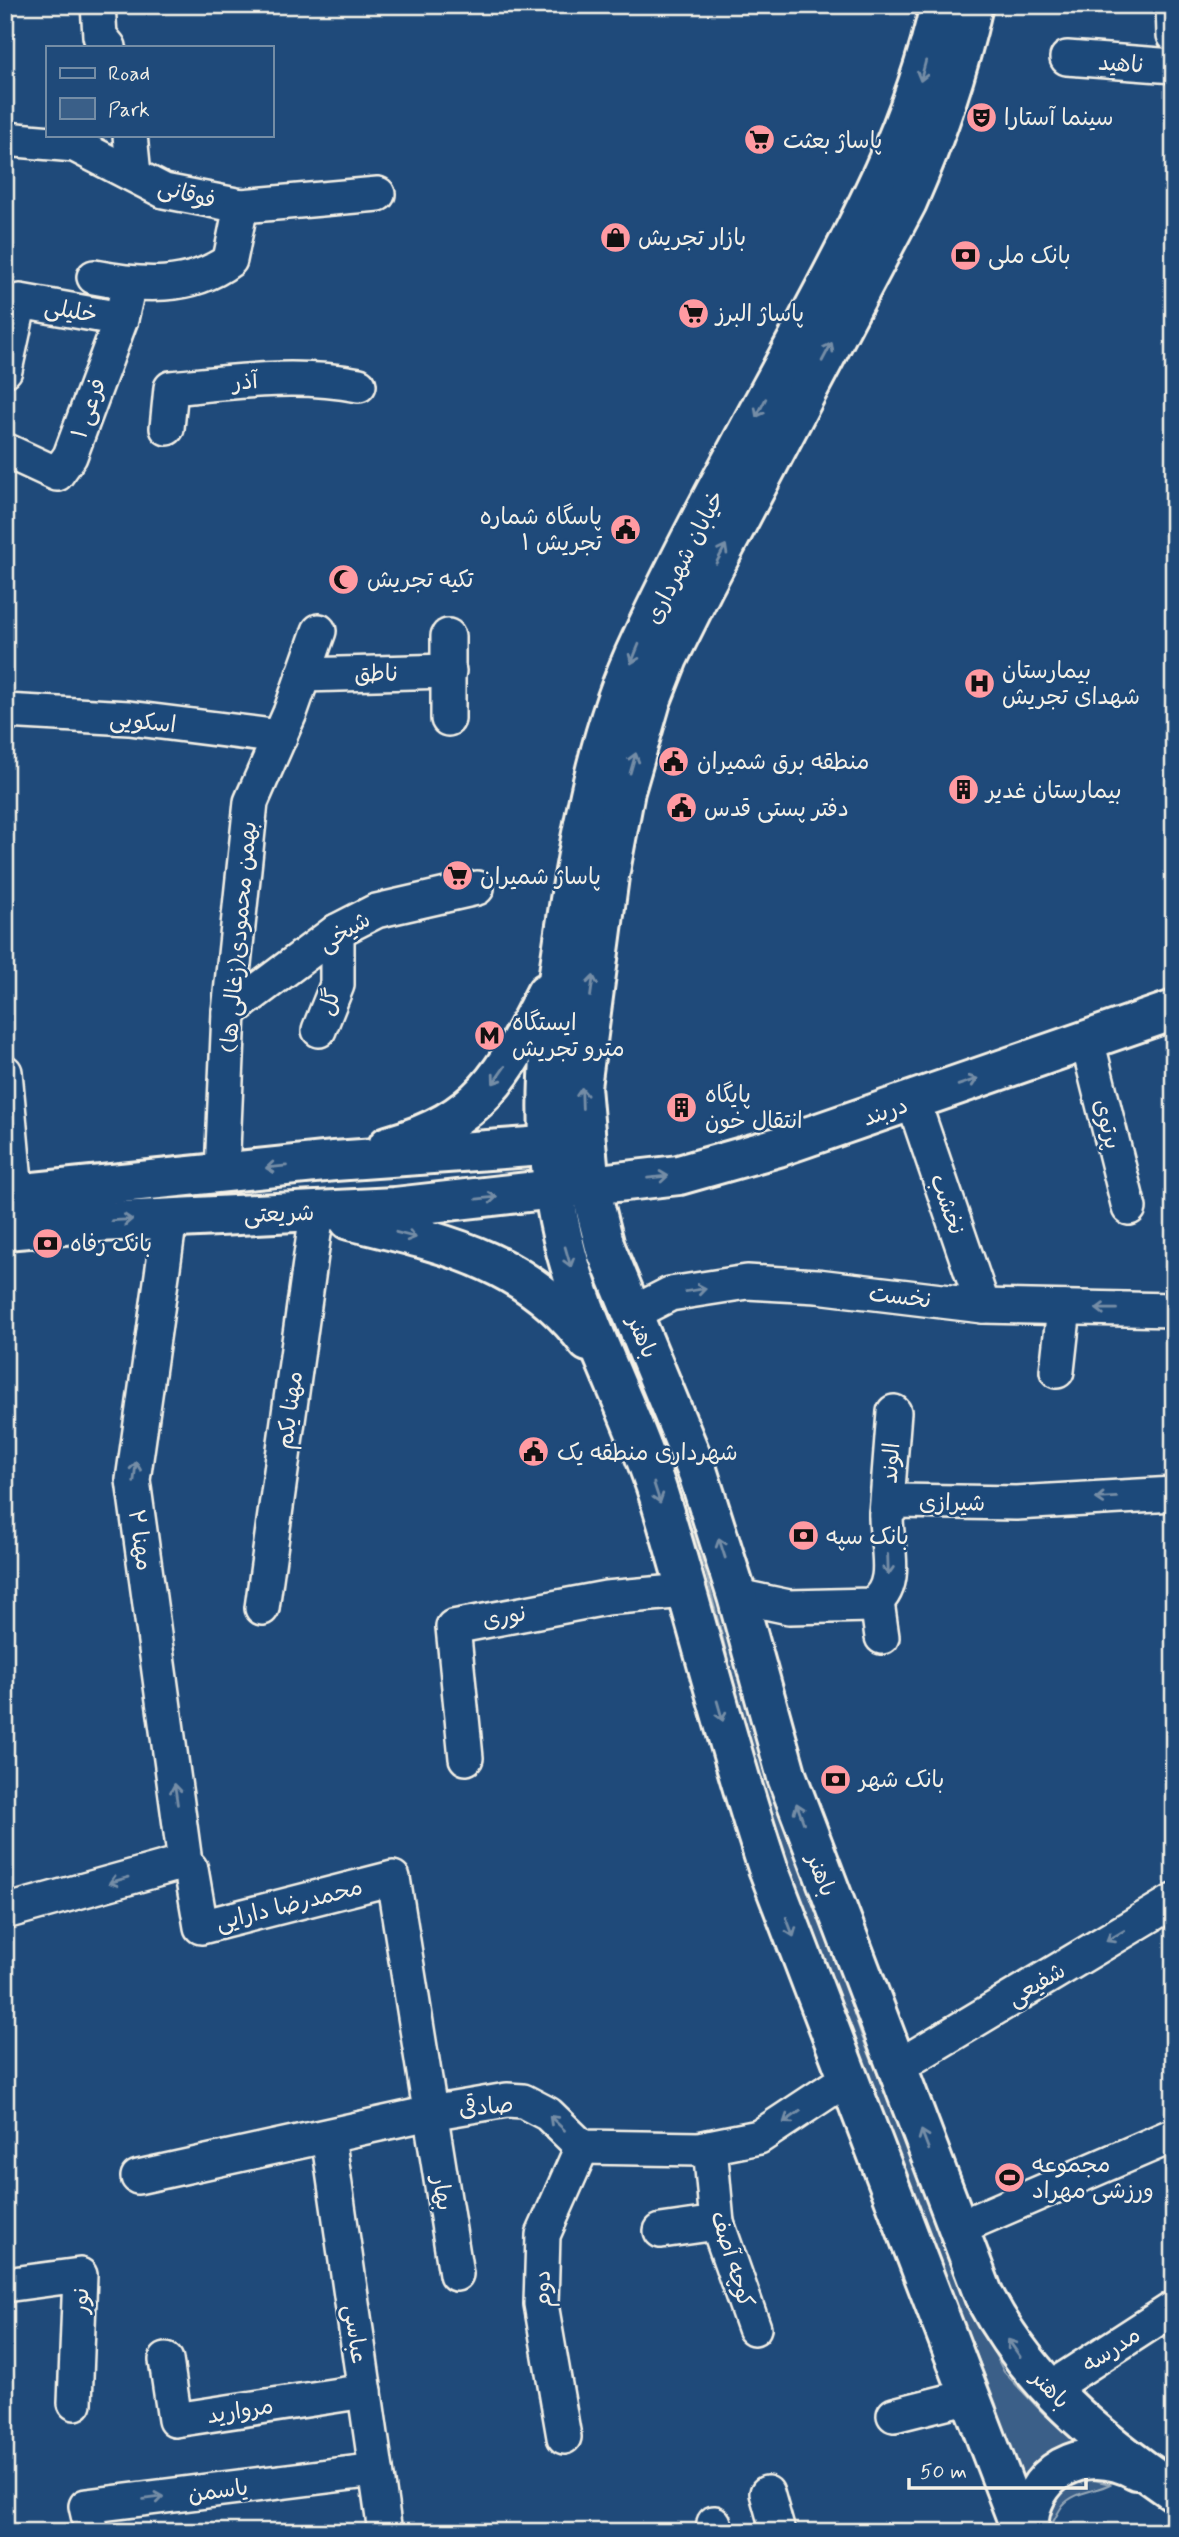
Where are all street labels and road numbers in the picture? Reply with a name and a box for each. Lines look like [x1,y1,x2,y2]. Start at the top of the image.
street label: ناهید [1097,48,1145,82]
street label: فوقانی [154,173,219,217]
street label: خلیلی [42,293,99,331]
street label: آذر [229,367,261,399]
street label: فرعی ۱ [65,374,115,443]
street label: خیابان شهرداری [639,486,732,630]
street label: ناطق [354,660,398,690]
street label: اسکویی [108,705,177,741]
street label: بهمن محمودی(زغالی ها) [215,820,265,1054]
street label: شیخی [313,905,377,960]
street label: گل [312,985,349,1020]
street label: دربند [859,1091,912,1135]
street label: پرتوی [1085,1096,1127,1153]
street label: نخشب [922,1170,970,1239]
street label: شریعتی [243,1199,315,1231]
street label: نخست [867,1279,933,1317]
street label: باهنر [618,1310,663,1364]
street label: مهنا یکم [271,1369,312,1451]
street label: الوند [876,1442,908,1485]
street label: شیرازی [919,1488,985,1520]
street label: مهنا ۲ [120,1508,158,1573]
street label: نوری [480,1599,529,1637]
street label: باهنر [798,1848,842,1901]
street label: محمدرضا دارایی [213,1873,366,1939]
street label: شفیعی [1002,1957,1072,2015]
street label: صادقی [457,2090,515,2125]
street label: بهار [423,2172,459,2213]
street label: کوچه آصف [702,2208,760,2312]
street label: دوم [529,2270,560,2308]
street label: نور [67,2287,97,2316]
street label: عباسی [335,2303,373,2366]
street label: مدرسه [1077,2321,1147,2381]
street label: باهنر [1022,2363,1075,2416]
street label: مروارید [205,2392,276,2432]
street label: یاسمن [186,2473,250,2511]

